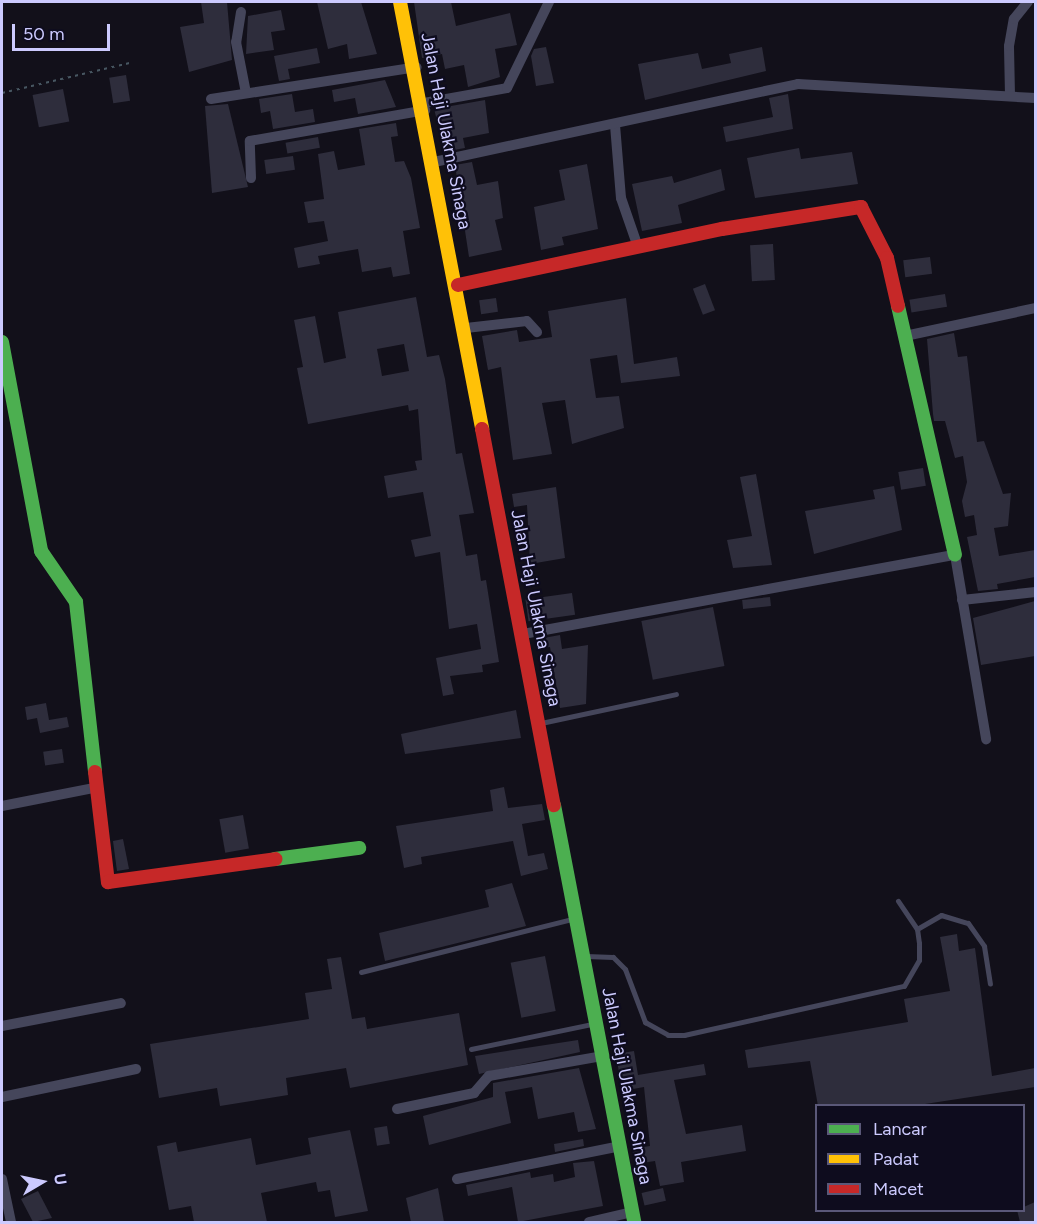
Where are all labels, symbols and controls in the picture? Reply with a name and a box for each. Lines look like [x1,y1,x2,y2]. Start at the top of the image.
scale bar [15,12,112,50]
text: 50 m [23,23,65,45]
street label: Jalan Haji Ulakma Sinaga [416,31,476,231]
street label: Jalan Haji Ulakma Sinaga [506,508,566,708]
street label: Jalan Haji Ulakma Sinaga [597,986,657,1186]
legend [815,1104,1025,1212]
text: Lancar [873,1118,927,1140]
text: Padat [873,1148,919,1170]
north arrow [12,1152,72,1212]
text: U [50,1172,71,1186]
text: Macet [873,1178,924,1200]

